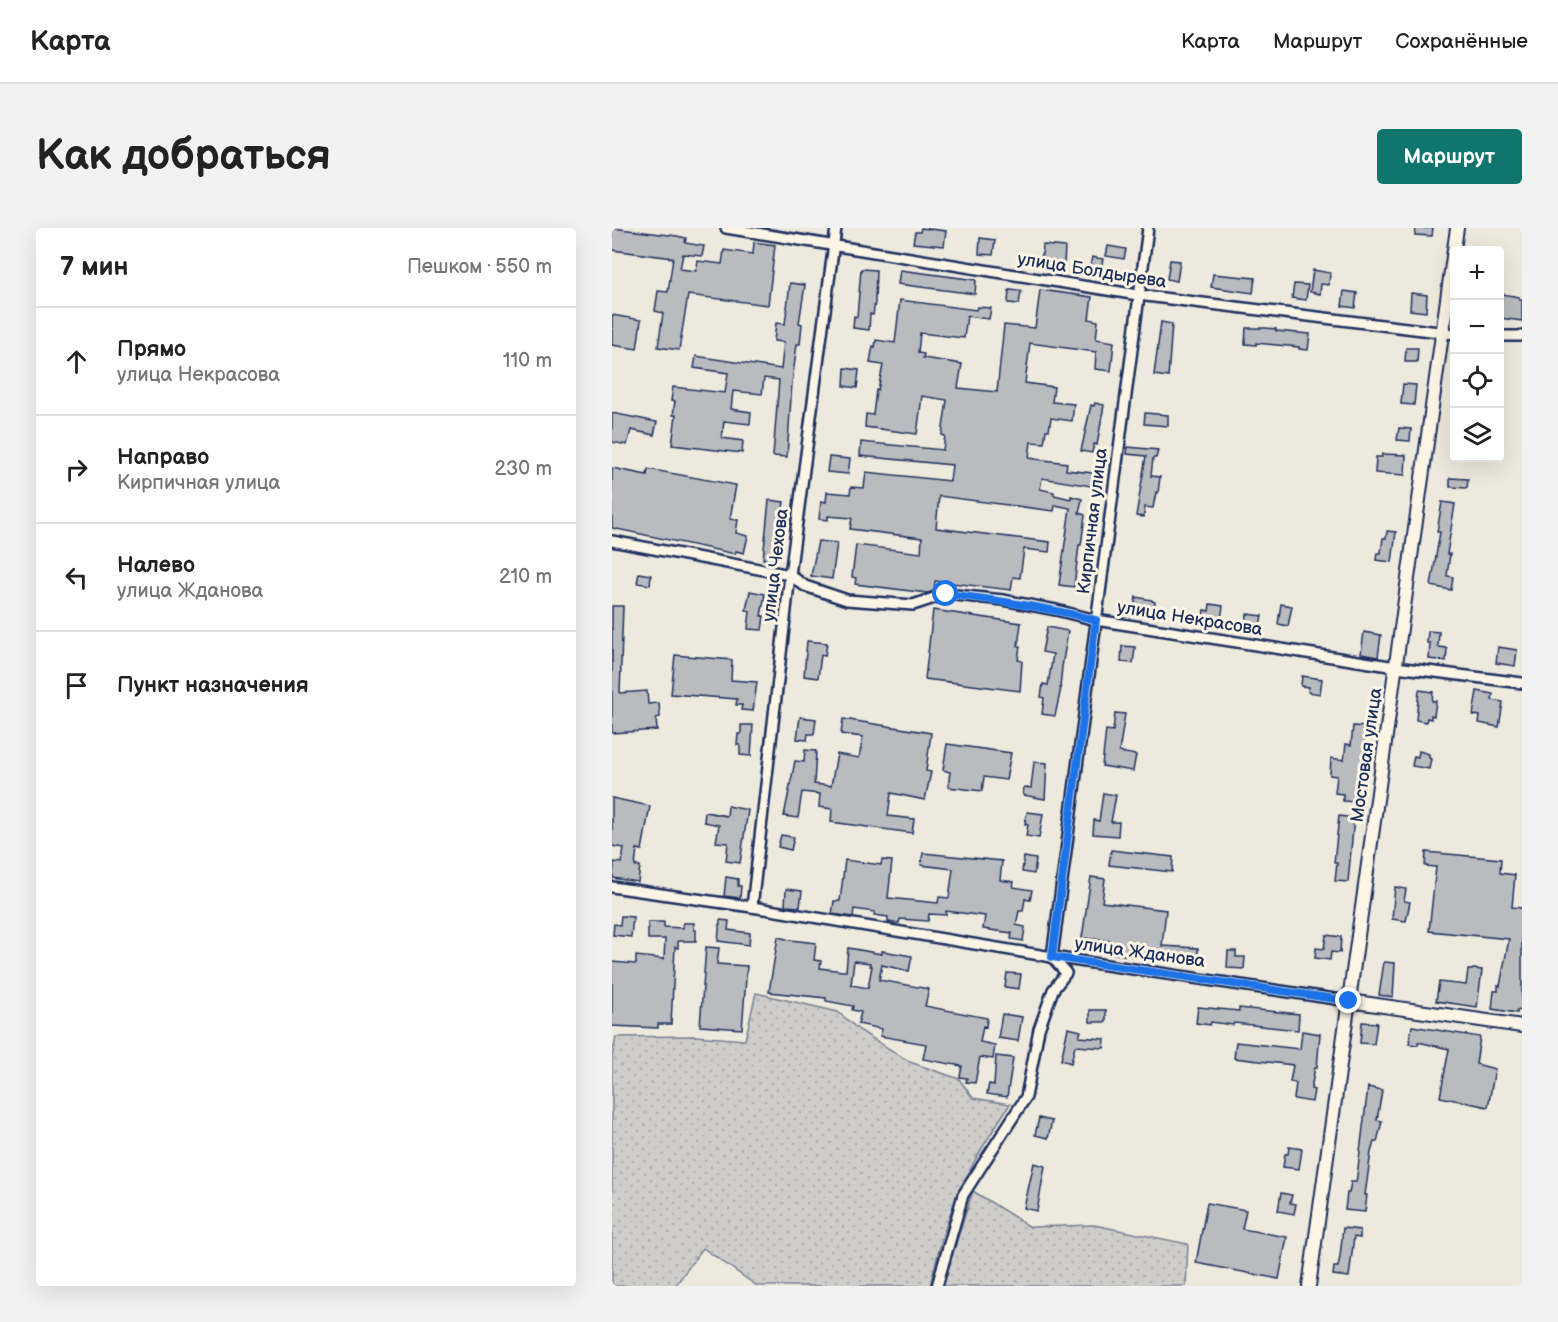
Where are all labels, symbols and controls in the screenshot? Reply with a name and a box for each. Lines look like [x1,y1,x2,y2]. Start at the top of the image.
text: Карта [30,25,110,58]
text: Карта [1181,29,1240,54]
text: Маршрут [1273,29,1362,54]
text: Сохранённые [1395,29,1528,54]
button: Маршрут [1377,129,1522,184]
text: Как добраться [36,131,331,182]
map controls [1450,246,1504,462]
button: + [1450,246,1504,300]
street label: улица Болдырева [1016,248,1168,293]
text: 7 мин [60,252,128,283]
text: Пешком · 550 m [407,255,552,279]
button: − [1450,300,1504,354]
text: Прямо [117,336,186,363]
icon: ahead [60,345,93,378]
text: 110 m [503,349,552,373]
button: locate [1450,354,1504,408]
text: улица Некрасова [117,363,280,387]
button: layers [1450,408,1504,462]
text: Направо [117,444,209,471]
street label: Кирпичная улица [1073,446,1112,595]
icon: right [60,453,93,486]
text: 230 m [495,457,552,481]
text: Кирпичная улица [117,471,280,495]
street label: улица Чехова [758,507,793,623]
text: Налево [117,552,195,579]
icon: left [60,561,93,594]
text: 210 m [499,565,552,589]
text: улица Жданова [117,579,263,603]
route start [932,580,958,606]
street label: улица Некрасова [1116,597,1264,640]
icon: arrive [60,669,93,702]
text: Пункт назначения [117,672,309,699]
street label: Мостовая улица [1347,686,1386,824]
street label: улица Жданова [1073,933,1207,972]
route end [1335,987,1361,1013]

